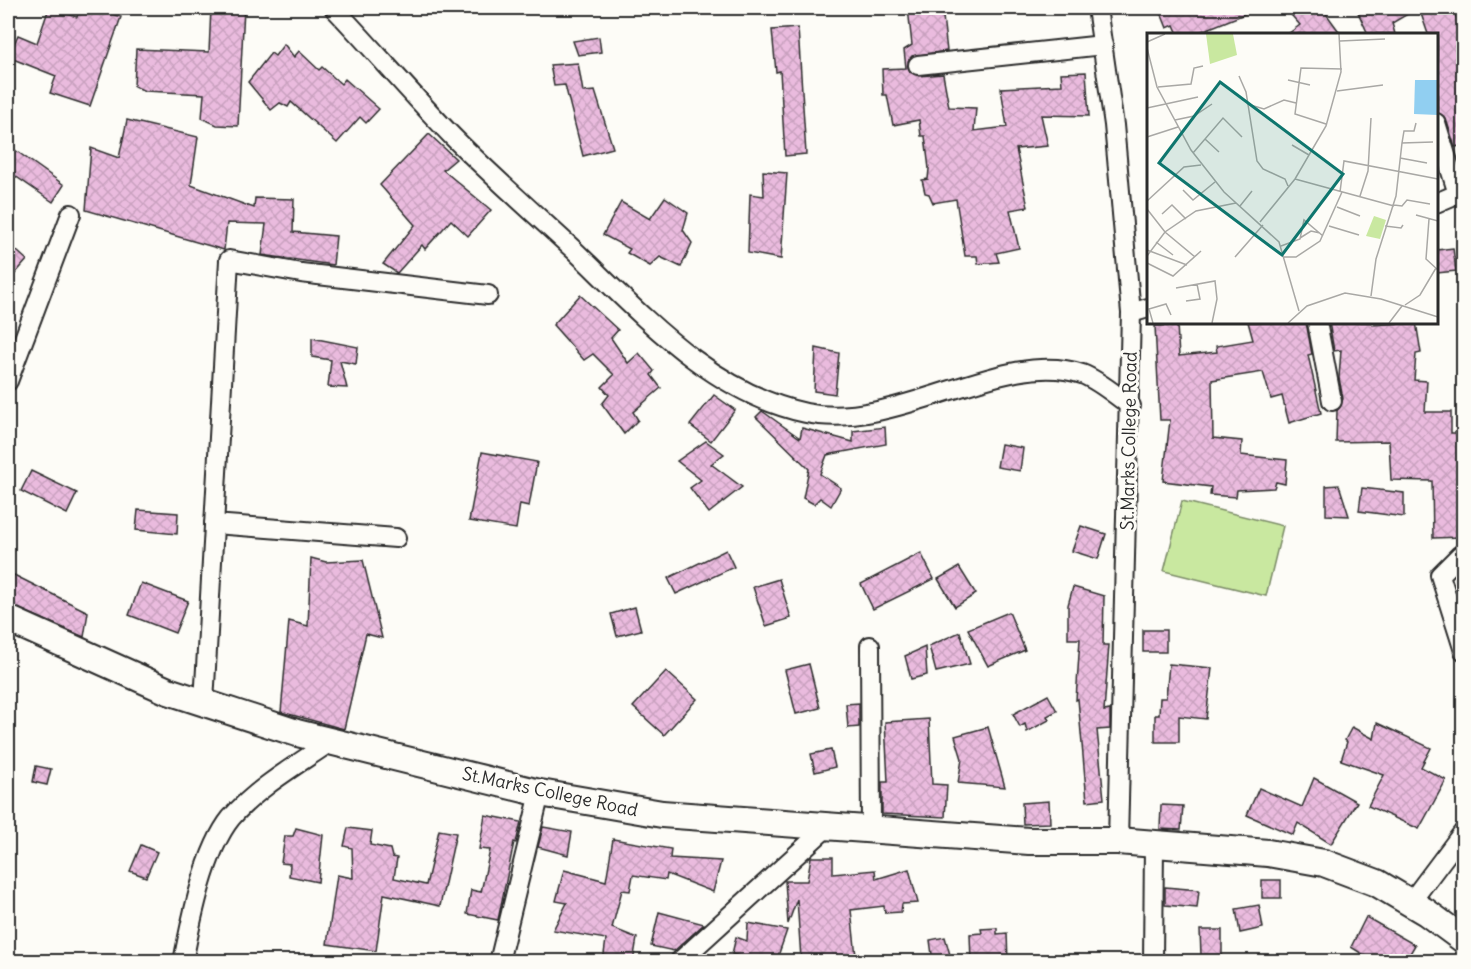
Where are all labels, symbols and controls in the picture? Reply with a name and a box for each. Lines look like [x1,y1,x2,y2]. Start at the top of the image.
inset map [1147,33,1438,324]
street label: St.Marks College Road [1115,351,1142,531]
street label: St.Marks College Road [460,762,640,821]

